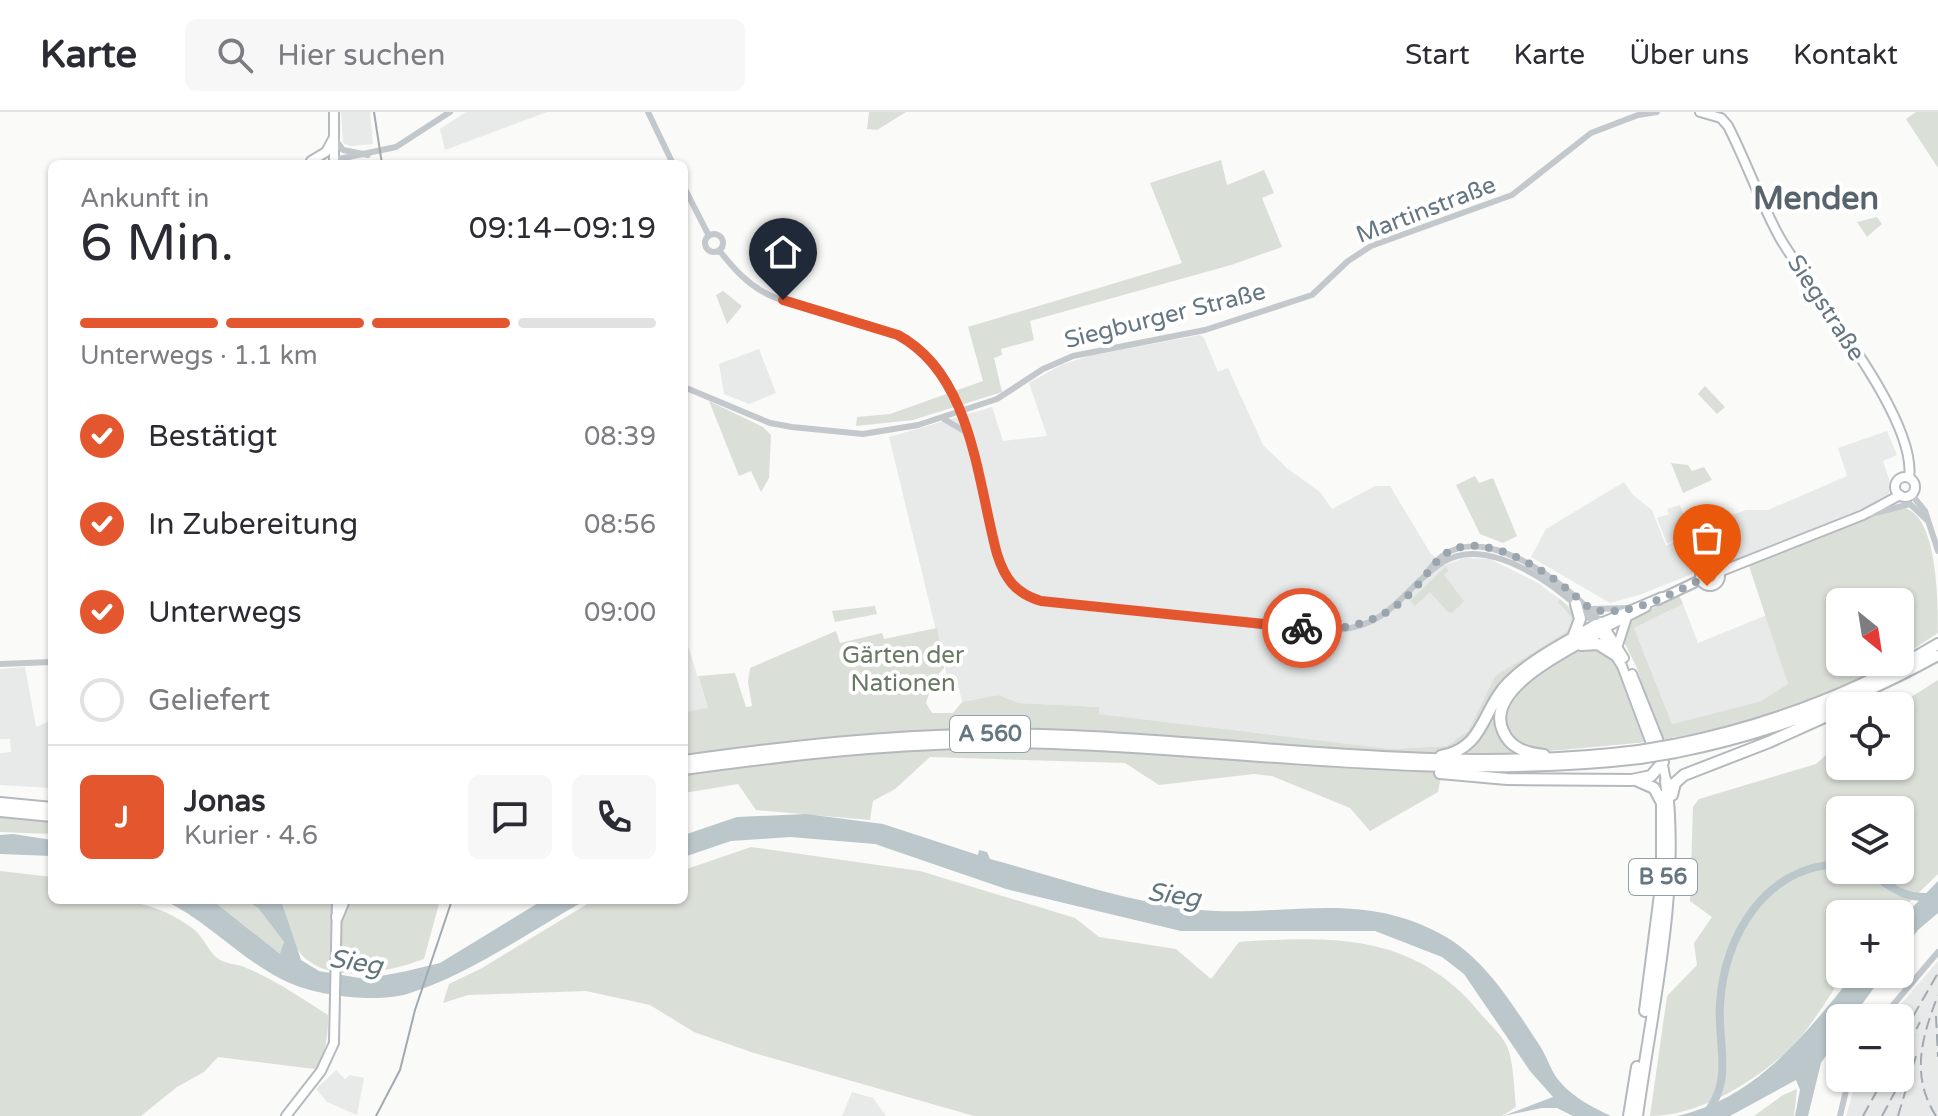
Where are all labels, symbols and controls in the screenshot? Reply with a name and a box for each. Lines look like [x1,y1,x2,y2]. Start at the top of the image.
search box [185,19,745,91]
text: Karte [40,32,137,78]
icon: search [213,33,257,77]
text: Hier suchen [277,37,445,74]
text: Start [1405,38,1470,72]
text: Karte [1514,38,1585,72]
text: Über uns [1629,38,1749,72]
text: Kontakt [1793,38,1898,72]
street label: Martinstraße [1352,170,1500,250]
district label: Menden [1753,180,1879,218]
text: Ankunft in [80,183,209,214]
text: 09:14–09:19 [469,210,656,247]
text: 6 Min. [80,212,234,275]
pin [749,218,817,300]
icon: home [761,230,805,274]
street label: Siegstraße [1781,249,1871,367]
street label: Siegburger Straße [1061,277,1269,355]
text: Unterwegs · 1.1 km [80,340,318,371]
icon: check [80,414,124,458]
text: Bestätigt [148,418,277,455]
text: 08:39 [584,421,656,452]
icon: check [80,502,124,546]
pin [1673,504,1741,586]
text: In Zubereitung [148,506,358,543]
text: 08:56 [584,509,656,540]
icon: bag [1685,516,1729,560]
courier [1262,588,1342,668]
north arrow [1826,588,1914,676]
map controls [1826,588,1914,1092]
icon: check [80,590,124,634]
text: Unterwegs [148,594,302,631]
text: 09:00 [584,597,656,628]
icon: bike [1280,606,1324,650]
park label: Gärten der Nationen [842,641,965,698]
text: Geliefert [148,682,270,719]
button: locate [1826,692,1914,780]
road number: A 560 [950,716,1030,752]
button: chat [468,775,552,859]
button: phone [572,775,656,859]
text: Jonas [184,783,266,820]
button: layers [1826,796,1914,884]
text: J [115,799,129,836]
text: Kurier · 4.6 [184,820,318,851]
road number: B 56 [1629,859,1697,895]
water label: Sieg [1145,876,1204,914]
button: + [1826,900,1914,988]
water label: Sieg [327,943,386,982]
button: − [1826,1004,1914,1092]

